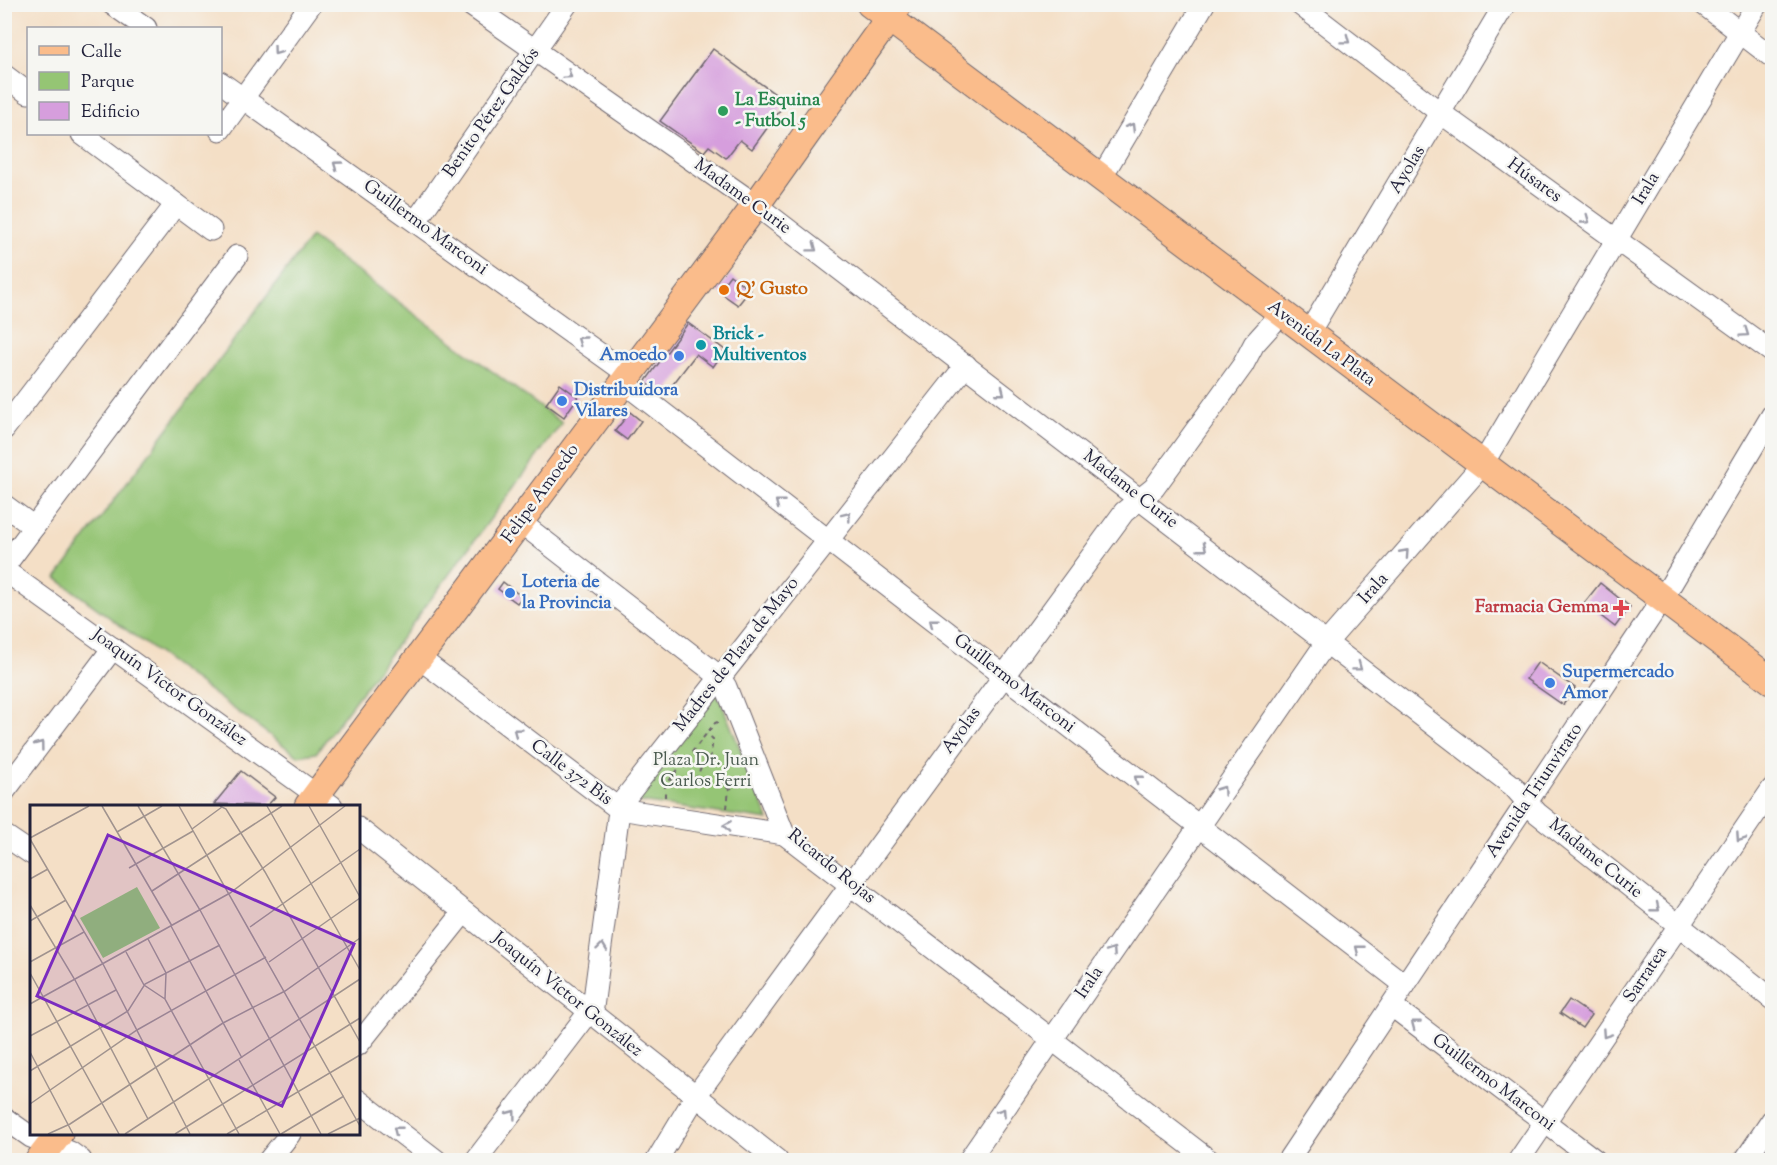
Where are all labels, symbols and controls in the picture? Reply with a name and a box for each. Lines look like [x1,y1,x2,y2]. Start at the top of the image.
legend [27,27,222,135]
one-way arrow [1339,33,1350,44]
text: Calle [81,40,122,66]
street label: Benito Pérez Galdós [437,43,547,183]
one-way arrow [273,45,284,56]
one-way arrow [561,68,572,79]
text: Parque [81,70,134,96]
place label: La Esquina - Futbol 5 [735,88,821,135]
text: Edificio [81,100,140,126]
marker: La Esquina - Futbol 5 [716,104,730,118]
one-way arrow [1124,123,1136,133]
street label: Ayolas [1383,141,1433,199]
street label: Húsares [1501,152,1567,210]
street label: Madame Curie [688,153,796,241]
one-way arrow [333,161,344,172]
street label: Irala [1627,168,1667,210]
street label: Guillermo Marconi [357,174,493,282]
one-way arrow [1580,213,1591,224]
one-way arrow [806,241,817,252]
place label: Q' Gusto [736,277,808,303]
marker: Q' Gusto [717,283,731,297]
street label: Avenida La Plata [1261,295,1381,393]
place label: Brick - Multiventos [713,322,806,369]
one-way arrow [1738,326,1749,337]
one-way arrow [576,336,587,347]
marker: Brick - Multiventos [694,338,708,352]
place label: Amoedo [600,343,667,369]
marker: Amoedo [672,349,686,363]
place label: Distribuidora Vilares [574,378,679,425]
one-way arrow [995,384,1006,395]
marker: Distribuidora Vilares [555,394,569,408]
street label: Felipe Amoedo [496,439,586,549]
street label: Madame Curie [1077,444,1183,536]
one-way arrow [775,499,786,510]
one-way arrow [839,512,850,523]
one-way arrow [1197,540,1208,551]
one-way arrow [1398,549,1409,560]
street label: Irala [1353,568,1395,610]
place label: Loteria de la Provincia [522,570,612,617]
street label: Madres de Plaza de Mayo [668,572,806,738]
marker: Loteria de la Provincia [503,586,517,600]
place label: Farmacia Gemma [1475,595,1610,621]
marker: Farmacia Gemma [1614,601,1628,615]
one-way arrow [929,618,940,629]
street label: Joaquín Víctor González [85,622,252,753]
street label: Guillermo Marconi [947,628,1081,740]
one-way arrow [1351,660,1362,671]
place label: Supermercado Amor [1562,660,1674,707]
marker: Supermercado Amor [1543,676,1557,690]
street label: Ayolas [936,702,988,760]
street label: Avenida Triunvirato [1480,718,1590,864]
one-way arrow [512,728,523,739]
street label: Calle 372 Bis [525,734,617,812]
one-way arrow [32,741,43,752]
park label: Plaza Dr. Juan Carlos Ferri [653,748,759,795]
one-way arrow [1134,776,1145,787]
one-way arrow [1215,786,1226,797]
inset map [30,805,360,1135]
street label: Madame Curie [1542,813,1648,905]
one-way arrow [722,820,731,832]
street label: Ricardo Rojas [781,823,881,911]
one-way arrow [1736,831,1747,842]
one-way arrow [1649,901,1660,912]
street label: Joaquín Víctor González [486,926,648,1064]
one-way arrow [595,942,608,951]
street label: Sarratea [1618,942,1674,1008]
one-way arrow [1355,946,1366,957]
one-way arrow [1105,947,1116,958]
street label: Irala [1070,962,1110,1004]
one-way arrow [1411,1020,1422,1031]
one-way arrow [1602,1027,1613,1038]
street label: Guillermo Marconi [1426,1028,1560,1138]
one-way arrow [995,1108,1006,1119]
one-way arrow [505,1110,516,1121]
one-way arrow [393,1127,404,1138]

